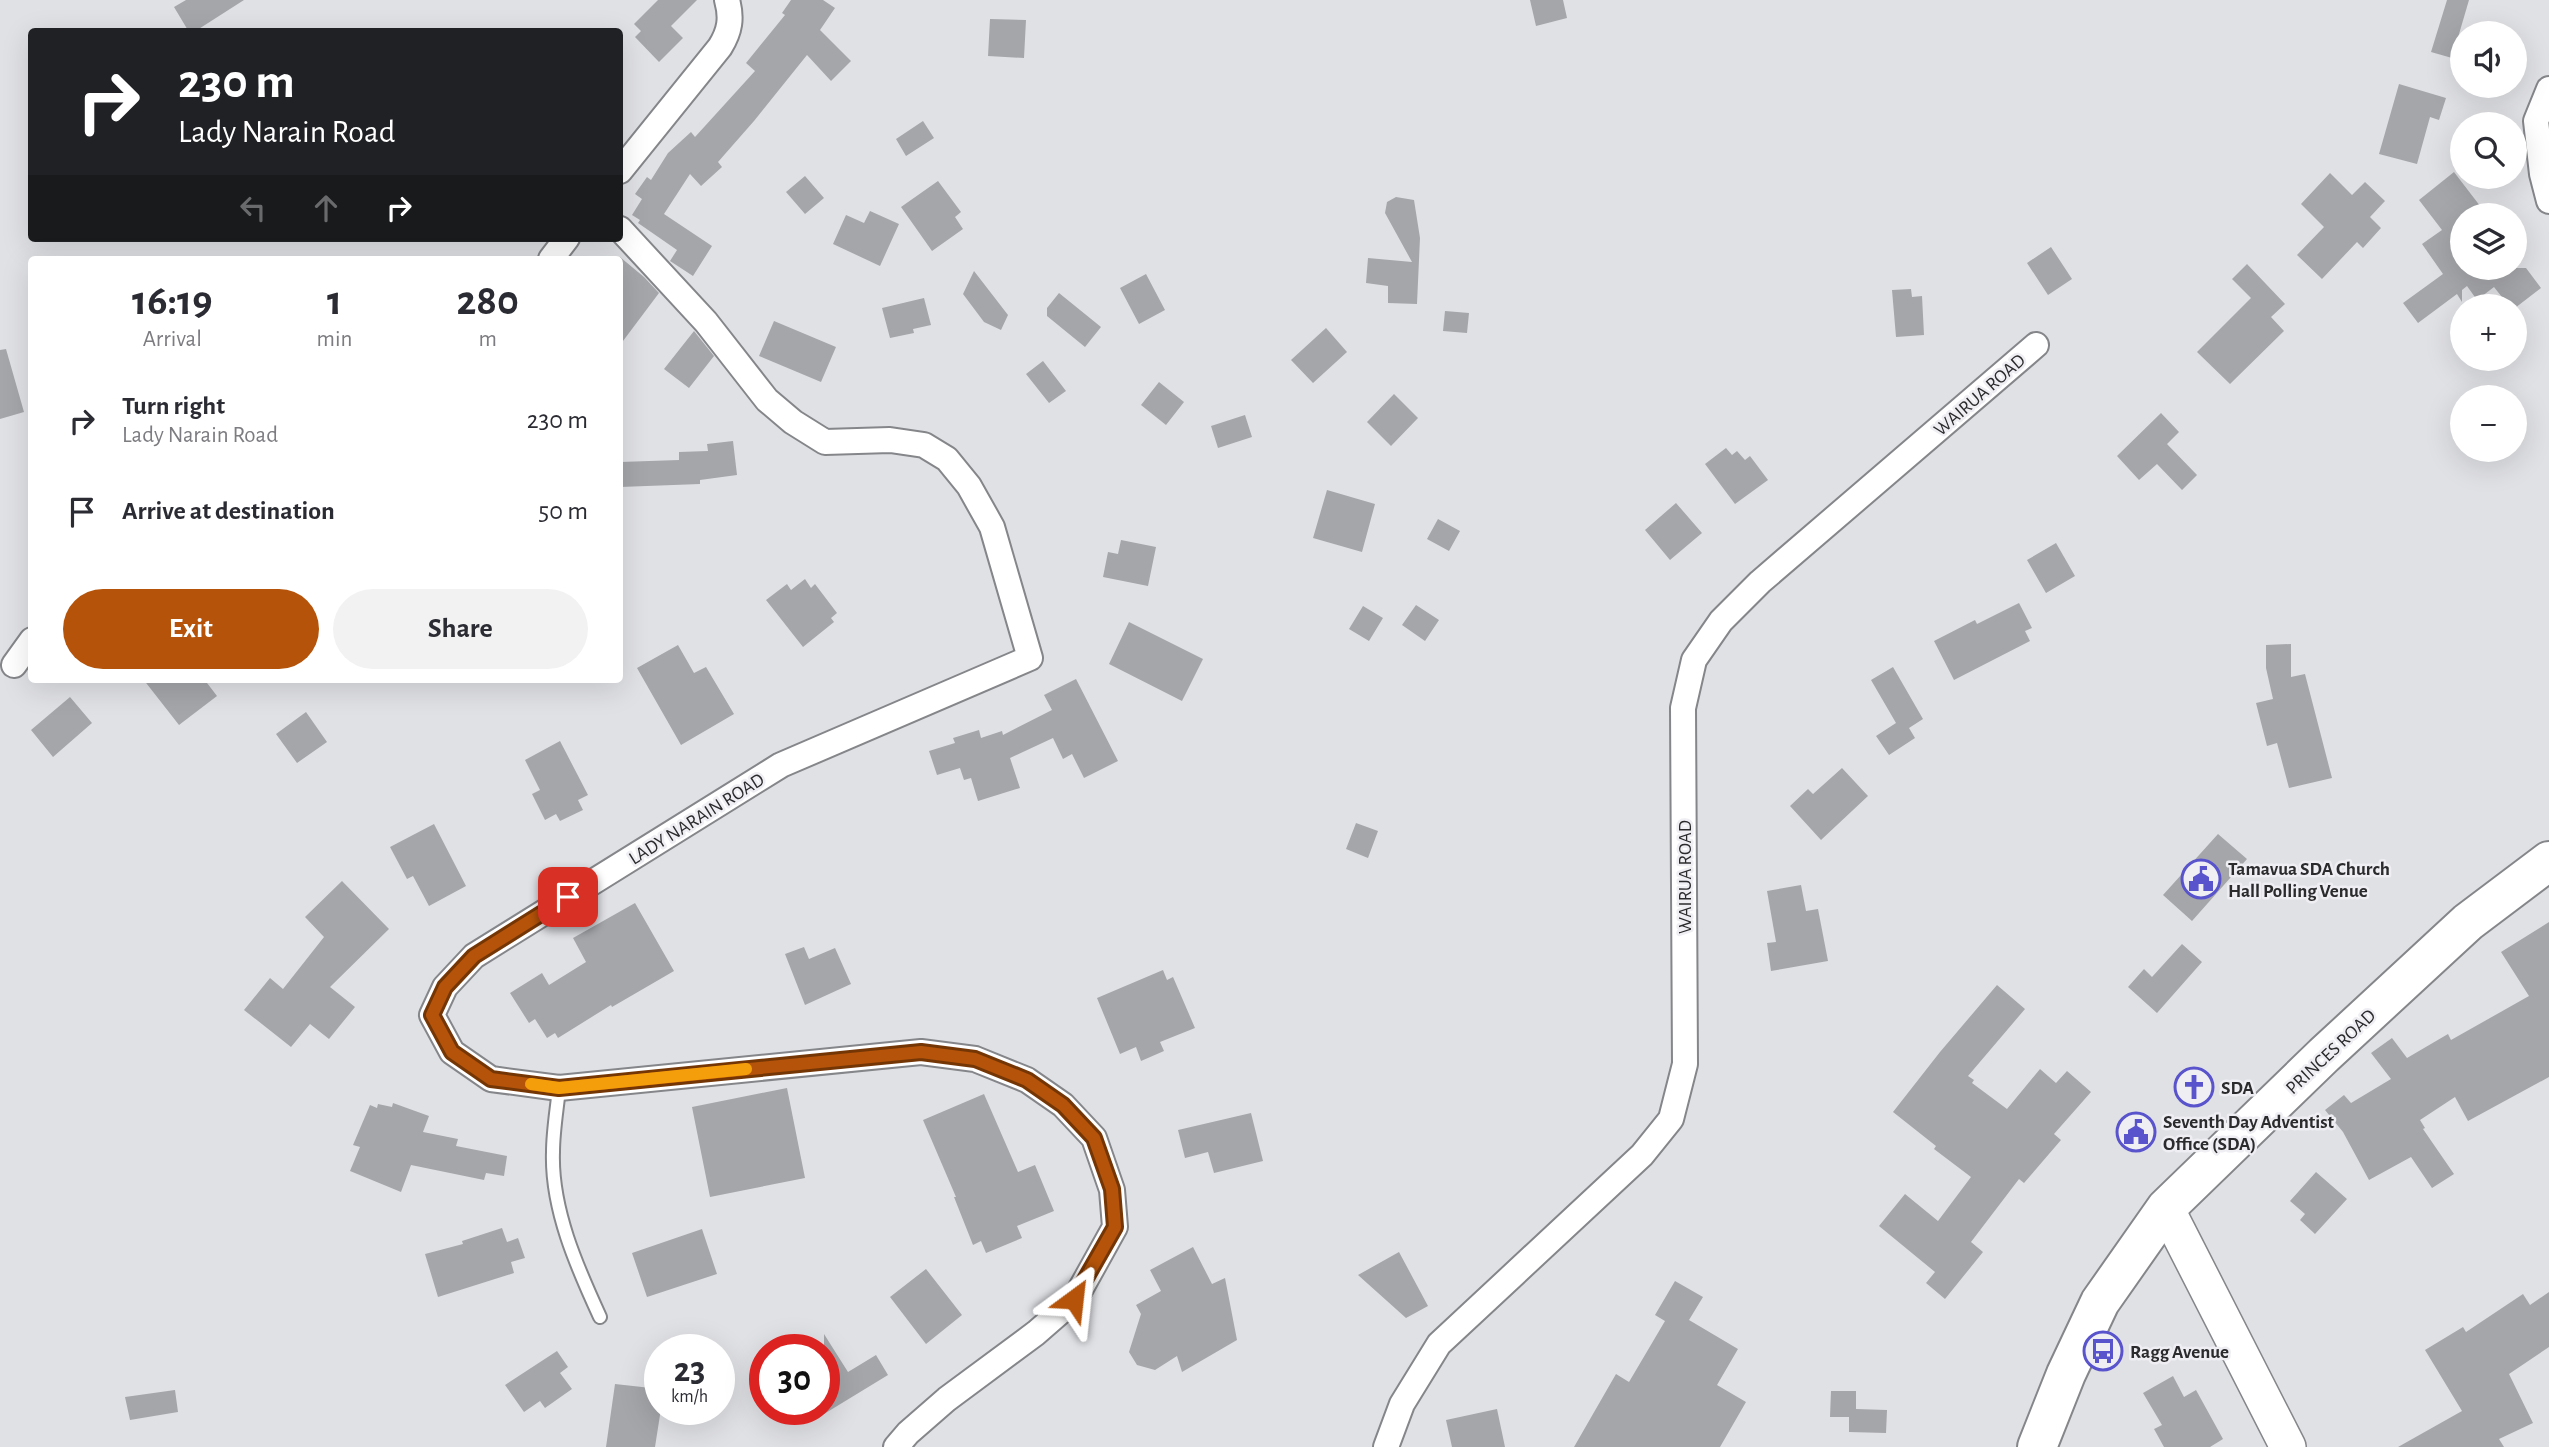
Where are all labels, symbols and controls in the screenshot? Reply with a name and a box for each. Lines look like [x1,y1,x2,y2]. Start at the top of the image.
map controls [2450,21,2527,462]
button: sound [2450,21,2527,98]
icon: right [63,56,154,147]
text: 230 m [178,58,295,107]
button: search [2450,112,2527,189]
text: Lady Narain Road [178,116,395,148]
icon: left [234,189,272,227]
icon: ahead [307,189,345,227]
icon: right [380,189,418,227]
button: layers [2450,203,2527,280]
text: 16:19 [132,280,213,322]
text: 1 [327,280,342,322]
text: 280 [457,280,519,322]
button: + [2450,294,2527,371]
text: Arrival [143,328,202,351]
text: min [317,328,352,351]
text: m [479,328,497,351]
street label: WAIRUA ROAD [1931,351,2029,440]
button: − [2450,385,2527,462]
text: Turn right [122,393,225,419]
icon: right [63,402,101,440]
text: 230 m [527,407,588,433]
text: Lady Narain Road [122,424,278,447]
icon: arrive [63,493,101,531]
text: Arrive at destination [122,498,335,524]
text: 50 m [538,498,588,524]
button: Exit [63,589,319,669]
button: Share [333,589,588,669]
street label: LADY NARAIN ROAD [626,770,768,869]
street label: WAIRUA ROAD [1676,820,1695,934]
public building icon: Tamavua SDA Church Hall Polling Venue [2180,858,2222,900]
place label: Tamavua SDA Church Hall Polling Venue [2228,860,2390,901]
pin [538,867,598,927]
icon: arrive [549,878,587,916]
street label: PRINCES ROAD [2283,1006,2379,1098]
church icon: SDA [2173,1066,2215,1108]
place label: SDA [2221,1079,2255,1098]
public building icon: Seventh Day Adventist Office (SDA) [2115,1111,2157,1153]
place label: Seventh Day Adventist Office (SDA) [2163,1113,2335,1154]
position arrow [1037,1262,1111,1336]
bus stop icon: Ragg Avenue [2082,1330,2124,1372]
speed limit sign: 30 [749,1334,840,1425]
place label: Ragg Avenue [2130,1343,2229,1362]
text: 23 [674,1353,705,1388]
text: km/h [671,1388,708,1406]

